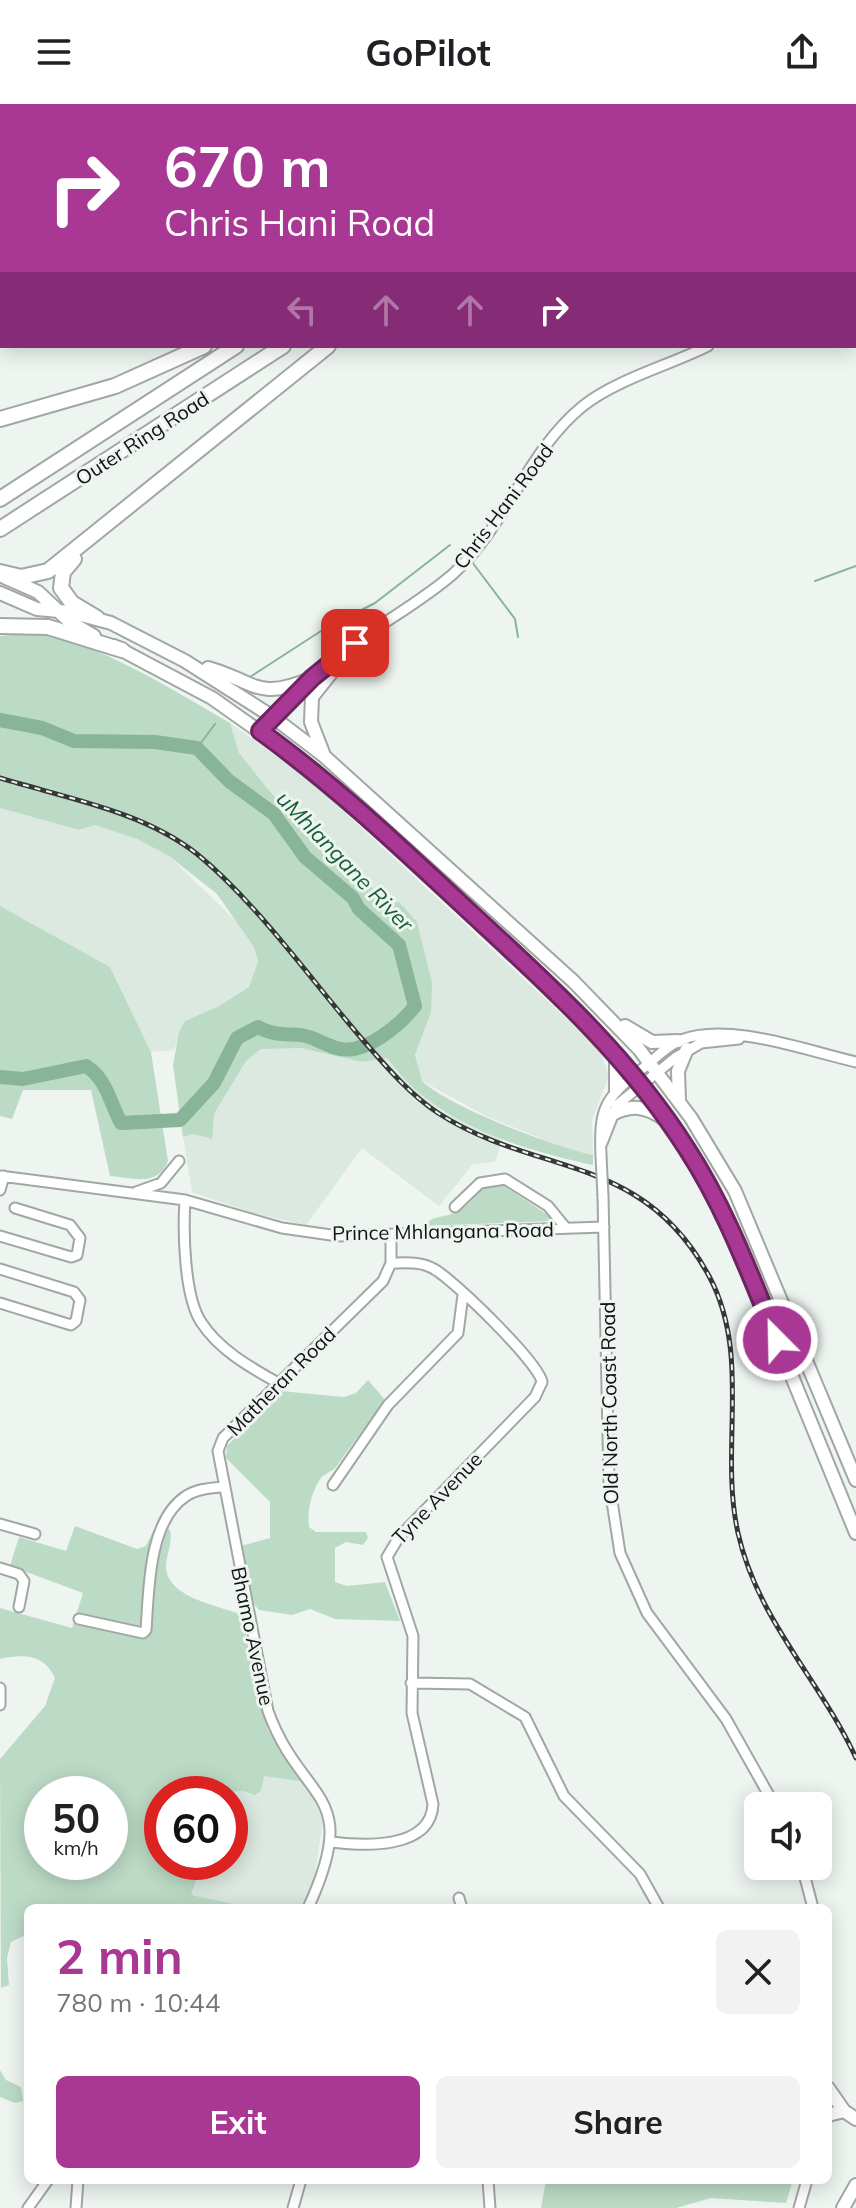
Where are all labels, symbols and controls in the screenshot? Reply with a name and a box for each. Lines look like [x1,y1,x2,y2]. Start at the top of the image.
icon: menu [32,30,76,74]
text: GoPilot [365,30,491,75]
icon: share [780,30,824,74]
text: 670 m [164,131,331,201]
icon: right [32,136,136,240]
text: Chris Hani Road [164,200,435,245]
icon: left [280,288,324,332]
icon: ahead [364,288,408,332]
icon: ahead [448,288,492,332]
icon: right [532,288,576,332]
street label: Outer Ring Road [71,386,213,490]
street label: Chris Hani Road [448,438,558,574]
pin [321,609,389,677]
icon: arrive [333,621,377,665]
water label: uMhlangane River [271,785,420,938]
street label: Prince Mhlangana Road [332,1217,554,1245]
position arrow [735,1298,819,1382]
street label: Old North Coast Road [595,1301,623,1505]
street label: Matheran Road [221,1321,341,1441]
street label: Tyne Avenue [387,1447,487,1549]
street label: Bhamo Avenue [226,1564,280,1708]
speed limit sign: 60 [144,1776,248,1880]
map controls [744,1792,832,1880]
button: sound [744,1792,832,1880]
text: 50 [52,1793,100,1843]
text: km/h [53,1835,99,1860]
text: 2 min [56,1926,183,1986]
button: close [716,1930,800,2014]
text: 780 m · 10:44 [56,1986,220,2019]
button: Exit [56,2076,420,2168]
button: Share [436,2076,800,2168]

